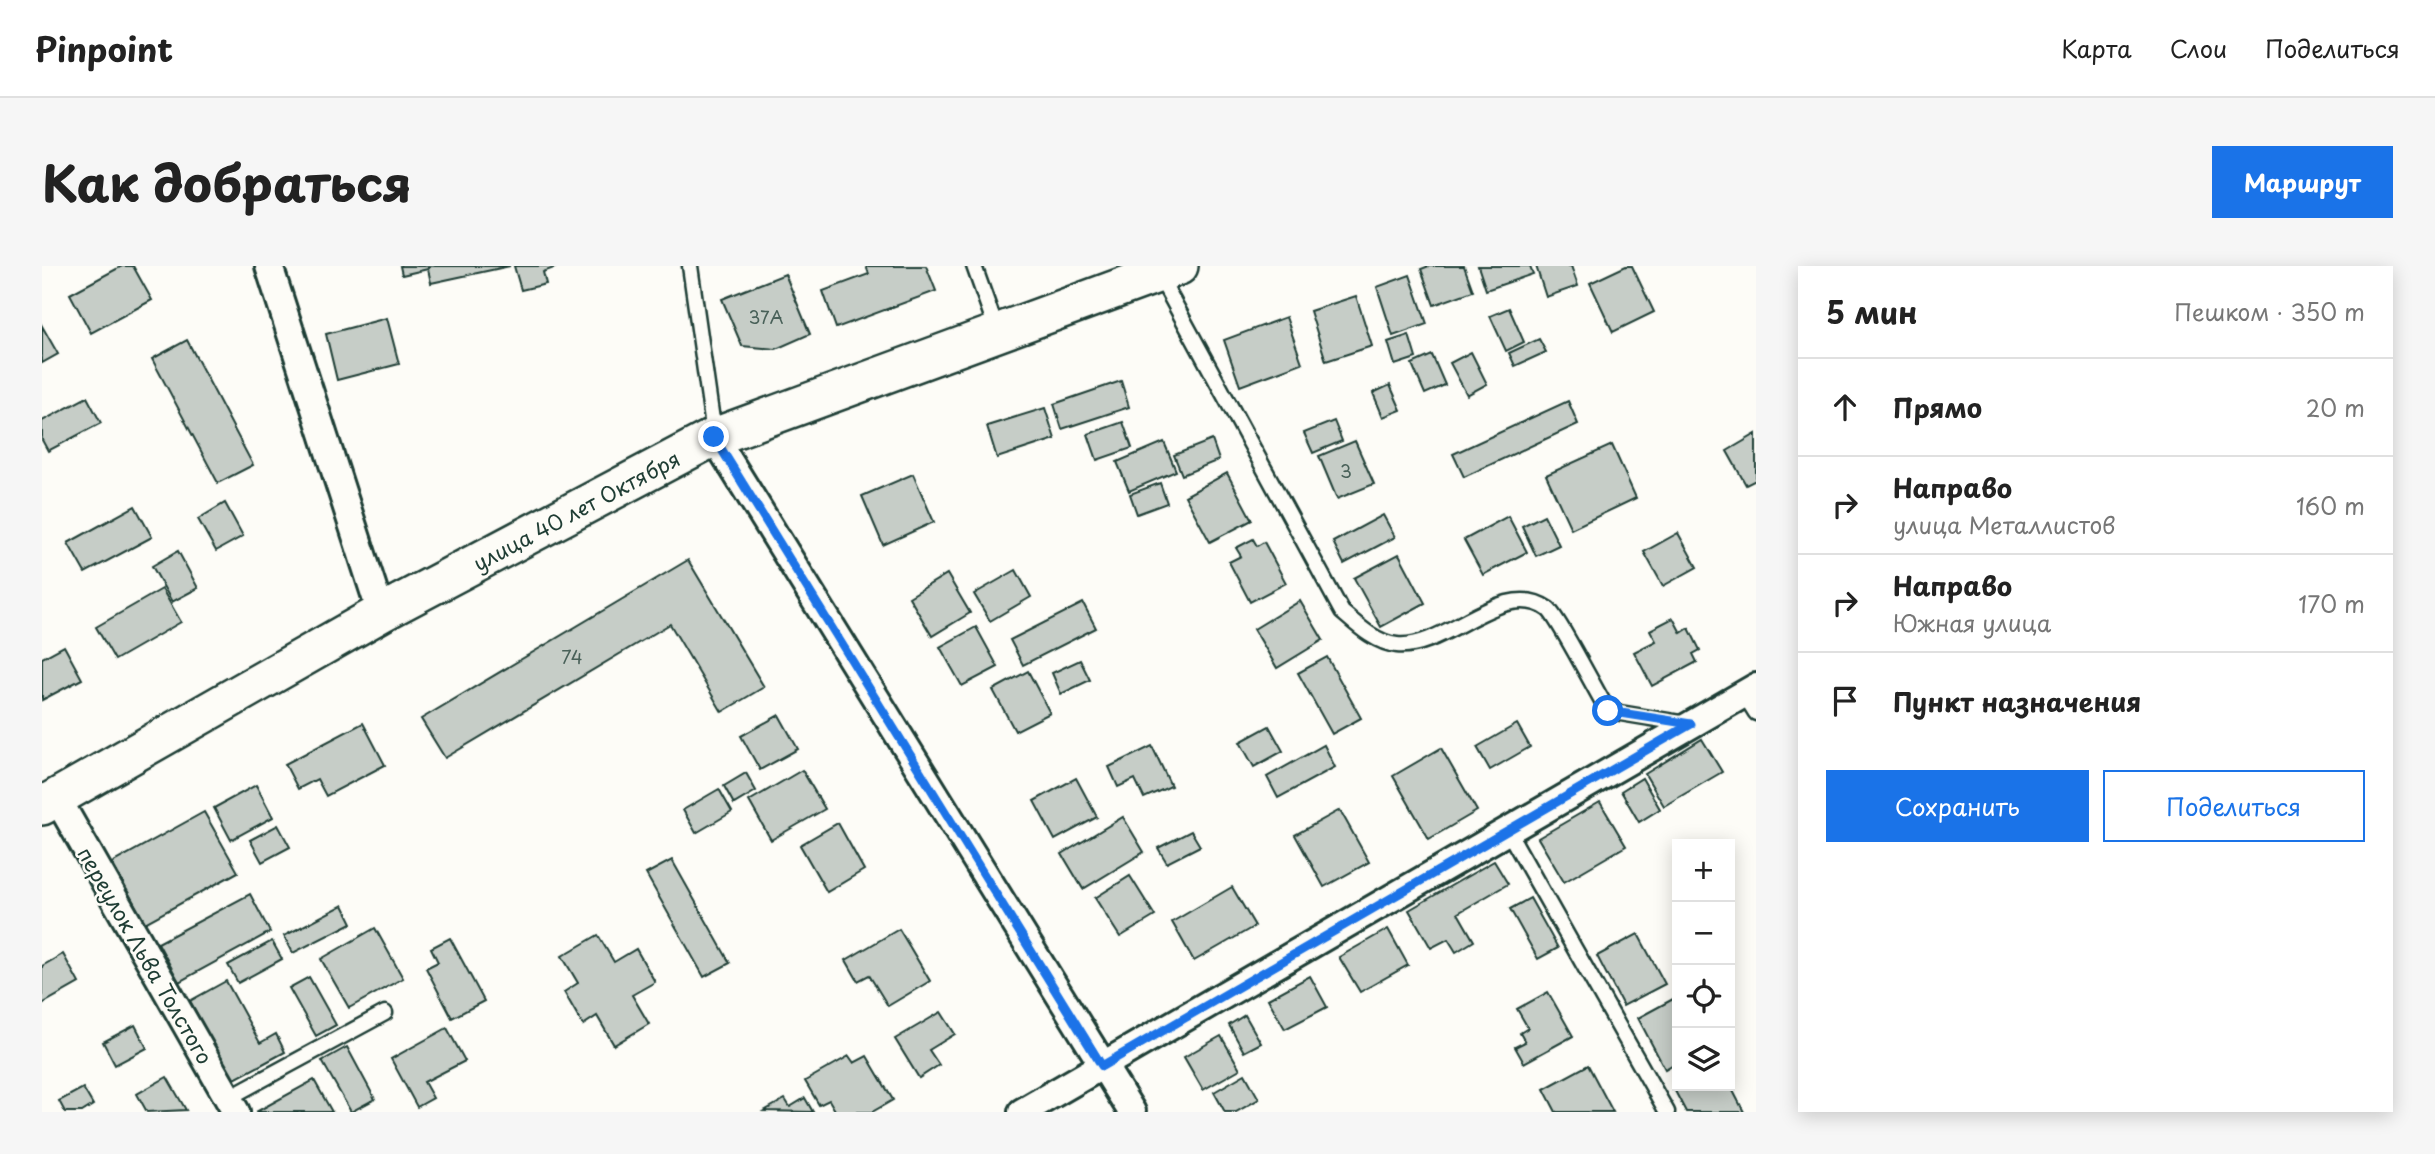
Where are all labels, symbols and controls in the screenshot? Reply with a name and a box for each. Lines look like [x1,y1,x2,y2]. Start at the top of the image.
text: Pinpoint [35,23,173,73]
text: Карта [2061,30,2132,66]
text: Слои [2170,30,2227,66]
text: Поделиться [2265,30,2400,66]
text: Как добраться [42,145,412,219]
button: Маршрут [2212,146,2393,218]
text: 5 мин [1826,289,1918,334]
text: Пешком · 350 m [2174,294,2365,329]
house number: 37А [749,303,784,330]
icon: ahead [1826,388,1864,426]
text: Прямо [1893,388,1982,427]
text: 20 m [2306,390,2365,425]
route end [698,421,729,452]
street label: улица 40 лет Октября [467,442,685,578]
house number: 3 [1340,457,1352,484]
text: Направо [1893,468,2012,507]
icon: right [1826,486,1864,524]
text: 160 m [2296,488,2365,523]
text: улица Металлистов [1893,507,2116,542]
text: Направо [1893,566,2012,605]
icon: right [1826,584,1864,622]
text: 170 m [2298,586,2365,621]
text: Южная улица [1893,605,2051,640]
house number: 74 [561,643,583,670]
icon: arrive [1826,682,1864,720]
text: Пункт назначения [1893,682,2141,721]
route start [1592,695,1623,726]
button: Сохранить [1826,770,2089,842]
button: Поделиться [2103,770,2365,842]
map controls [1672,839,1735,1091]
button: + [1672,839,1735,902]
street label: переулок Льва Толстого [70,840,222,1070]
button: − [1672,902,1735,965]
button: locate [1672,965,1735,1028]
button: layers [1672,1028,1735,1091]

